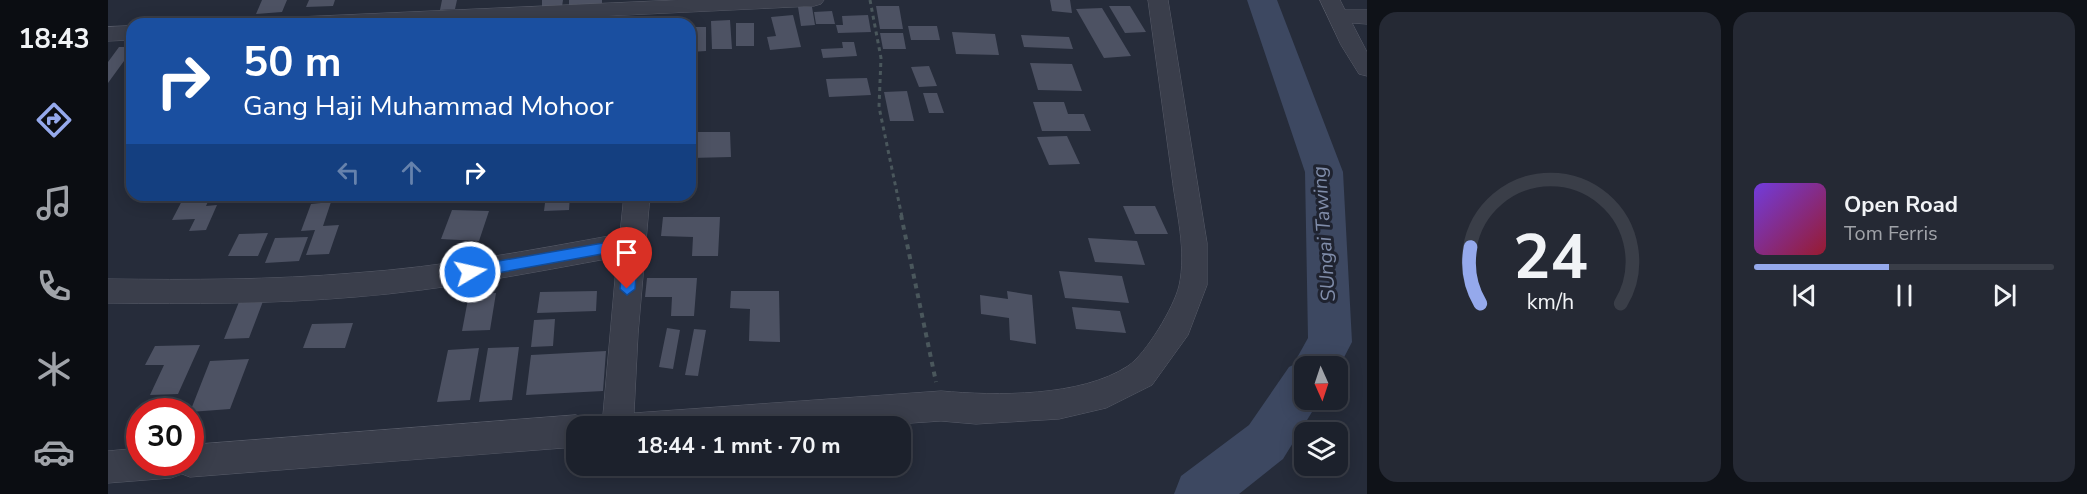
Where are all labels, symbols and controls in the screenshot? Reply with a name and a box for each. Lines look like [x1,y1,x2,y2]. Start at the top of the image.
text: 18:43 [18,21,90,58]
text: 50 m [243,34,342,91]
icon: right [144,42,222,120]
text: Gang Haji Muhammad Mohoor [243,88,614,125]
icon: directions [33,99,75,141]
icon: left [332,156,365,189]
icon: ahead [395,156,428,189]
icon: right [458,156,491,189]
water label: SUngai Tawing [1306,165,1342,303]
icon: music [33,182,75,224]
text: Open Road [1844,190,1958,220]
text: 24 [1513,215,1587,300]
text: Tom Ferris [1844,220,1938,247]
pin [601,227,652,289]
icon: arrive [610,236,643,269]
position arrow [438,240,502,304]
icon: phone [33,265,75,307]
icon: previous [1788,279,1821,312]
icon: pause [1888,279,1921,312]
icon: next [1988,279,2021,312]
text: km/h [1526,287,1574,317]
icon: climate [33,348,75,390]
north arrow [1294,356,1348,410]
map controls [1294,356,1348,476]
speed limit sign: 30 [126,398,204,476]
button: layers [1294,422,1348,476]
icon: car [33,431,75,473]
text: 18:44 · 1 mnt · 70 m [636,431,841,461]

